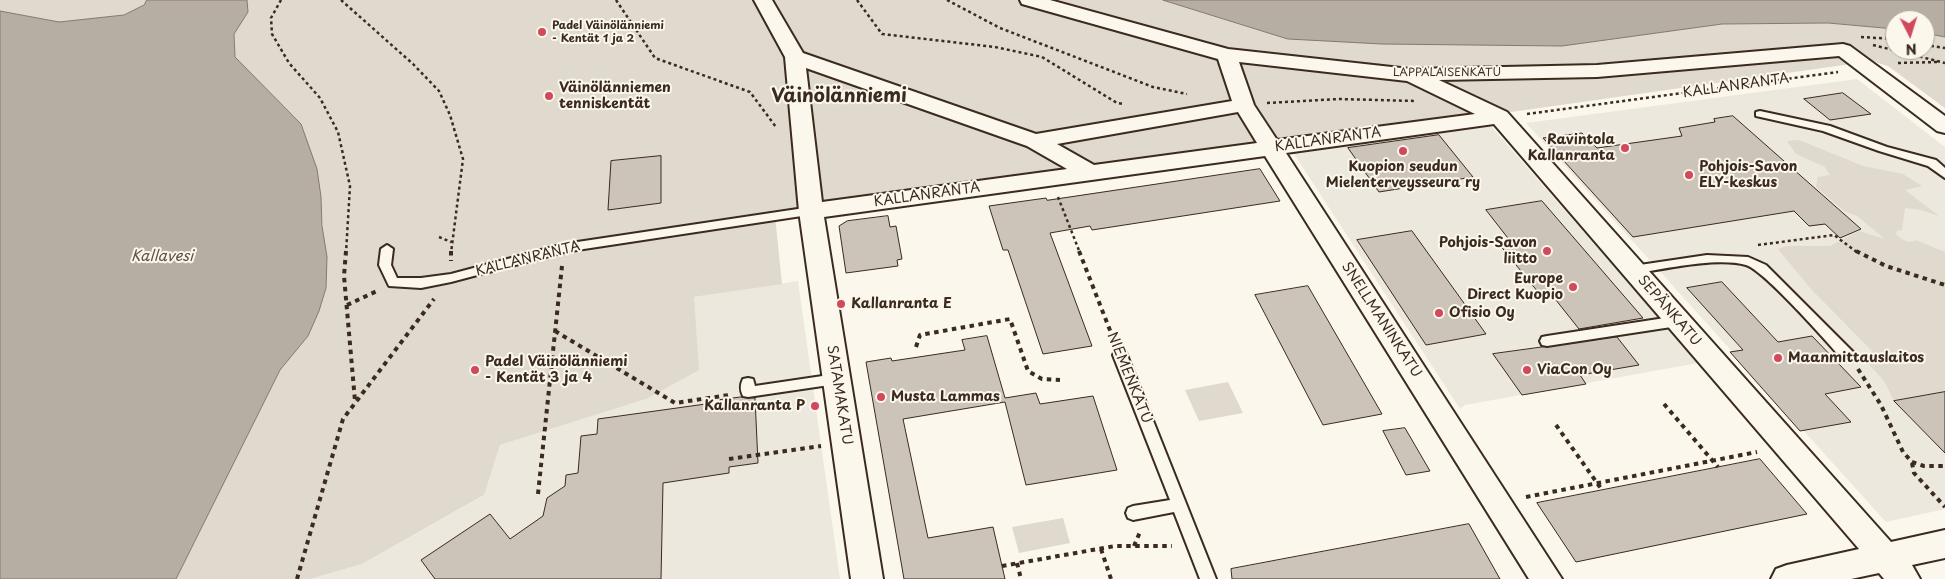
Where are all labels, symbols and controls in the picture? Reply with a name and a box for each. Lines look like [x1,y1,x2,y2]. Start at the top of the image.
north arrow [1885,10,1935,60]
place label: Padel Väinölänniemi - Kentät 1 ja 2 [552,19,664,45]
marker: Padel Väinölänniemi - Kentät 1 ja 2 [536,26,548,38]
text: N [1905,39,1918,60]
street label: LAPPALAISENKATU [1393,66,1501,80]
street label: KALLANRANTA [1682,70,1790,102]
place label: Väinölänniemen tenniskentät [559,80,671,112]
district label: Väinölänniemi [771,86,907,108]
marker: Väinölänniemen tenniskentät [543,90,555,102]
street label: KALLANRANTA [1274,124,1382,156]
place label: Ravintola Kallanranta [1528,132,1615,164]
marker: Ravintola Kallanranta [1619,142,1631,154]
marker: Kuopion seudun Mielenterveysseura ry [1397,145,1409,157]
place label: Kuopion seudun Mielenterveysseura ry [1326,159,1480,192]
place label: Pohjois-Savon ELY-keskus [1699,159,1797,192]
marker: Pohjois-Savon ELY-keskus [1683,169,1695,181]
street label: KALLANRANTA [873,179,981,211]
place label: Pohjois-Savon liitto [1439,235,1537,268]
street label: KALLANRANTA [474,238,582,280]
marker: Pohjois-Savon liitto [1541,245,1553,257]
water label: Kallavesi [131,248,193,266]
street label: SNELLMANINKATU [1337,259,1425,381]
place label: Europe Direct Kuopio [1467,271,1563,304]
street label: SEPÄNKATU [1634,272,1704,350]
marker: Europe Direct Kuopio [1567,281,1579,293]
place label: Kallanranta E [851,296,952,312]
marker: Kallanranta E [835,298,847,310]
place label: Ofisio Oy [1449,305,1515,321]
marker: Ofisio Oy [1433,307,1445,319]
street label: NIEMENKATU [1103,330,1155,426]
street label: SATAMAKATU [823,344,855,446]
place label: Maanmittauslaitos [1788,350,1924,366]
marker: Maanmittauslaitos [1772,352,1784,364]
place label: Padel Väinölänniemi - Kentät 3 ja 4 [485,354,628,387]
place label: ViaCon Oy [1537,362,1612,378]
marker: Padel Väinölänniemi - Kentät 3 ja 4 [469,364,481,376]
marker: ViaCon Oy [1521,364,1533,376]
place label: Musta Lammas [891,389,1000,405]
marker: Musta Lammas [875,391,887,403]
place label: Kallanranta P [704,398,805,414]
marker: Kallanranta P [809,400,821,412]

